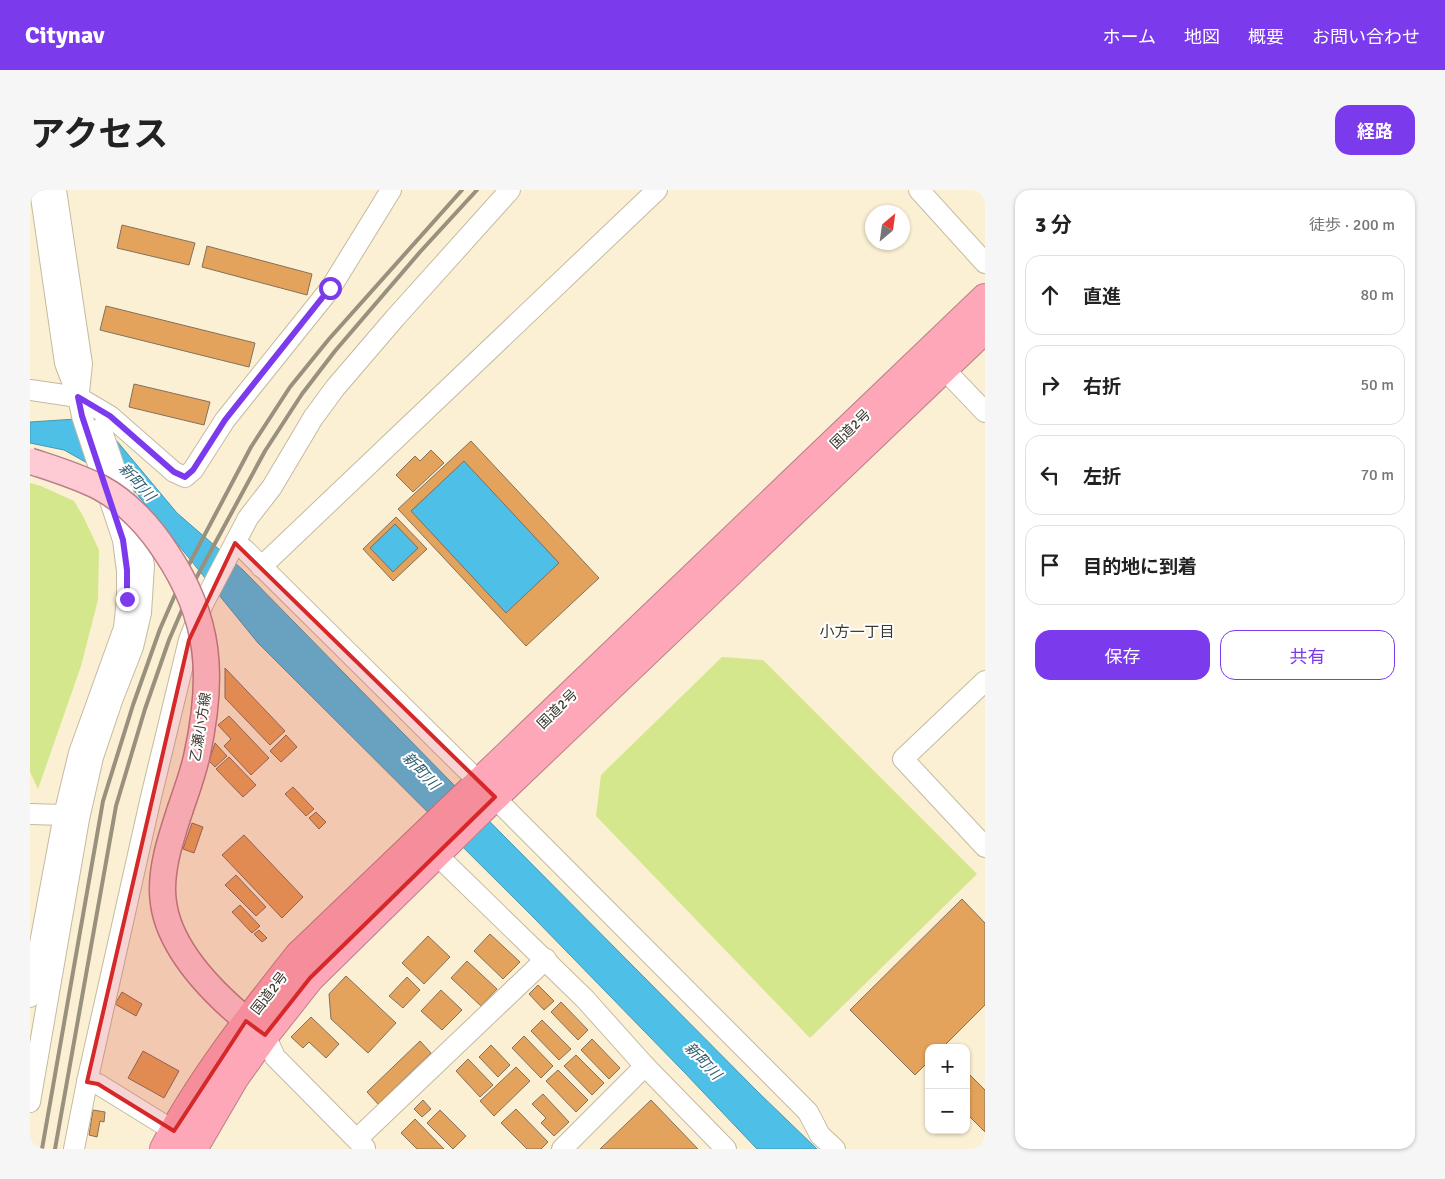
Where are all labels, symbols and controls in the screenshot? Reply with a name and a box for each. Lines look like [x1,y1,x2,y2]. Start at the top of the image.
text: Citynav [25,20,104,50]
text: ホーム [1103,26,1156,48]
text: 地図 [1184,26,1220,48]
text: 概要 [1248,26,1284,48]
text: お問い合わせ [1312,26,1420,48]
button: 経路 [1335,105,1415,155]
text: アクセス [30,113,168,156]
north arrow [865,205,910,250]
text: 3 分 [1035,212,1072,238]
text: 徒歩 · 200 m [1309,215,1395,235]
route start [319,277,342,300]
icon: ahead [1036,281,1064,309]
text: 直進 [1083,285,1121,309]
text: 80 m [1360,285,1394,305]
icon: right [1036,371,1064,399]
text: 右折 [1083,375,1121,399]
text: 50 m [1360,375,1394,395]
street label: 国道2号 [827,406,874,453]
water label: 新町川 [115,459,160,506]
icon: left [1036,461,1064,489]
text: 左折 [1083,465,1121,489]
text: 70 m [1360,465,1394,485]
icon: arrive [1036,551,1064,579]
text: 目的地に到着 [1083,555,1197,579]
route end [116,588,139,611]
district label: 小方一丁目 [819,623,895,641]
button: 保存 [1035,630,1210,680]
button: 共有 [1220,630,1395,680]
street label: 国道2号 [534,686,581,733]
street label: 乙瀬小方線 [187,691,214,763]
water label: 新町川 [399,749,444,795]
street label: 国道2号 [247,969,291,1018]
water label: 新町川 [681,1039,726,1085]
map controls [925,1044,970,1134]
button: + [925,1044,970,1089]
button: − [925,1089,970,1134]

